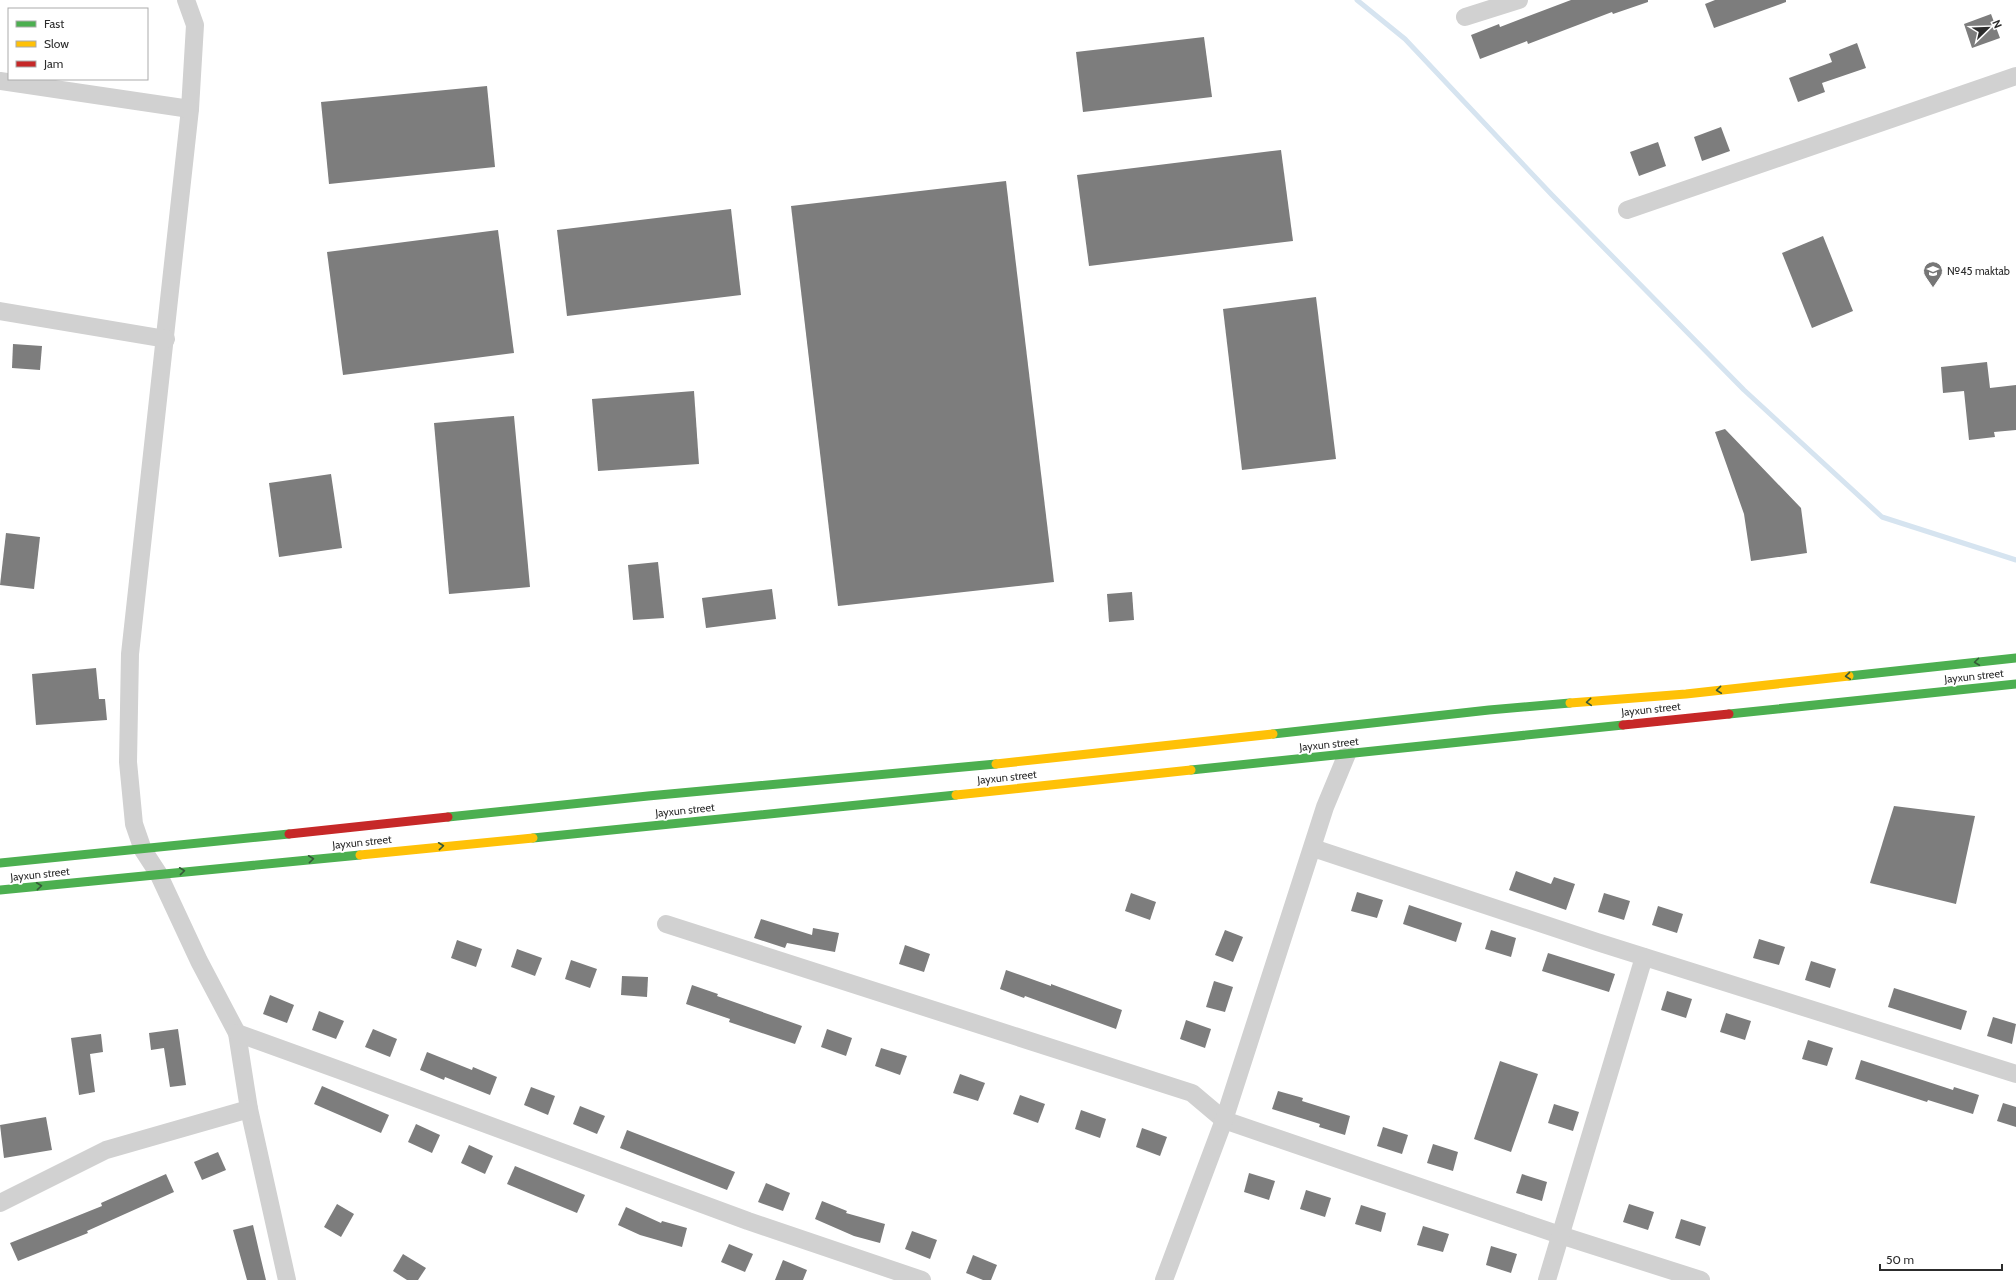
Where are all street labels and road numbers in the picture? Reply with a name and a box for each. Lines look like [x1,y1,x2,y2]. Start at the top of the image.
street label: Jayxun street [1943,666,2005,686]
street label: Jayxun street [1620,699,1682,719]
street label: Jayxun street [1298,734,1360,754]
street label: Jayxun street [976,767,1038,787]
street label: Jayxun street [654,800,716,820]
street label: Jayxun street [331,832,393,852]
street label: Jayxun street [9,864,71,884]

